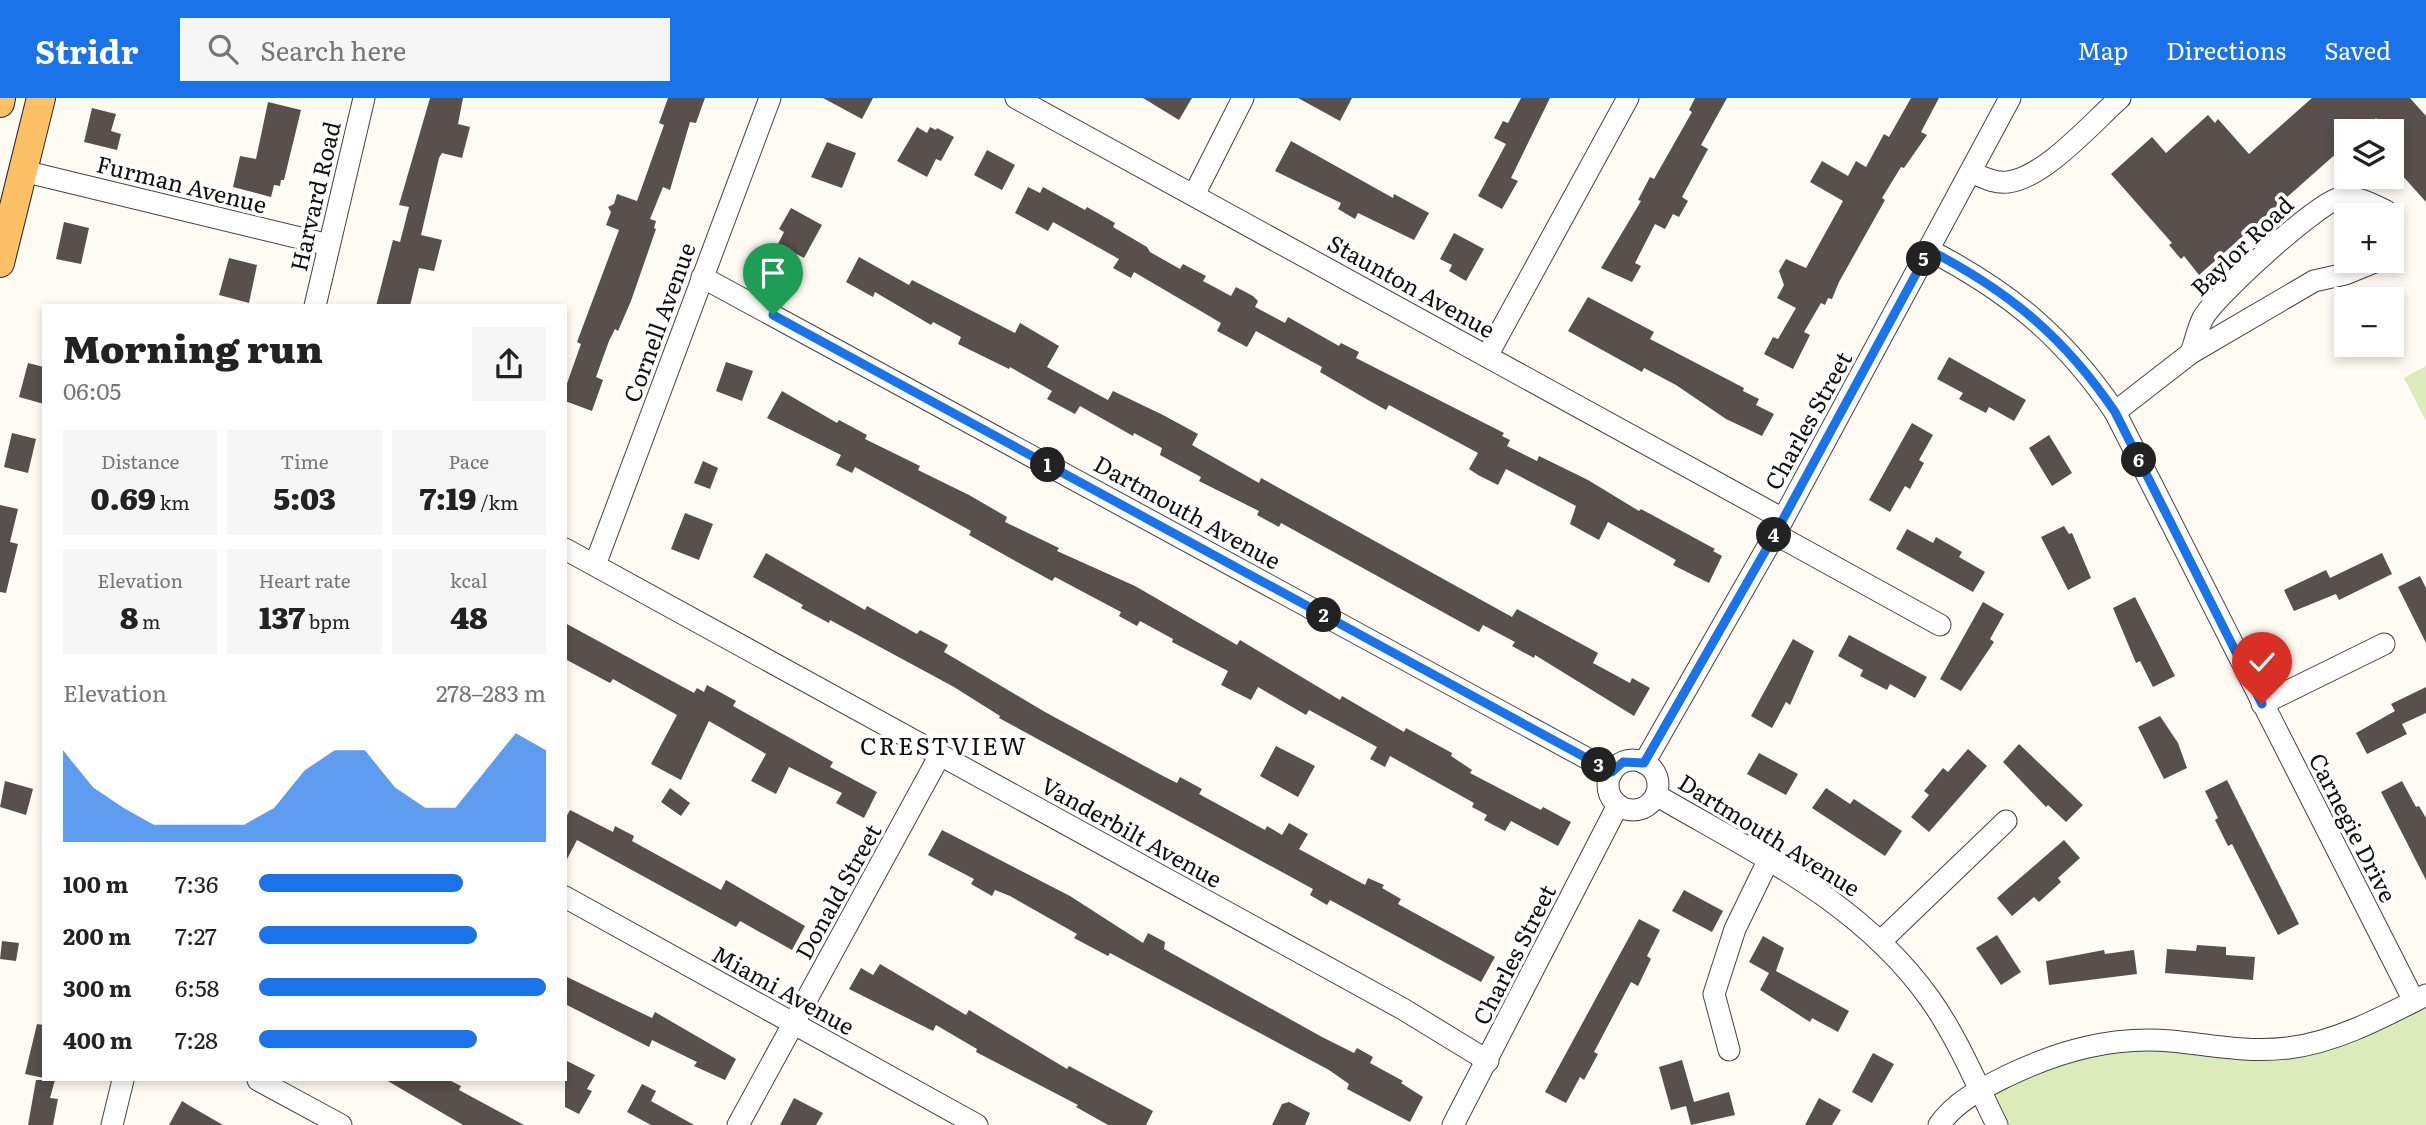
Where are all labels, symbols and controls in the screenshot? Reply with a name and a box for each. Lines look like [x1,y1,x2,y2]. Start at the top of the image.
search box [180,18,670,81]
text: Stridr [35,25,138,74]
icon: search [204,30,242,68]
text: Search here [260,30,406,69]
text: Map [2077,32,2128,67]
text: Directions [2166,32,2286,67]
text: Saved [2324,32,2391,67]
street label: Harvard Road [280,118,348,274]
map controls [2334,119,2404,357]
button: layers [2334,119,2404,189]
street label: Furman Avenue [93,145,271,221]
street label: Baylor Road [2182,187,2300,303]
button: + [2334,203,2404,273]
street label: Staunton Avenue [1322,225,1502,345]
street label: Cornell Avenue [613,237,703,407]
pin: 5 [1906,242,1941,276]
pin [743,243,803,315]
text: 5 [1918,244,1929,272]
icon: arrive [754,254,792,292]
button: − [2334,287,2404,357]
text: Morning run [63,318,323,375]
button: share [472,327,546,401]
street label: Charles Street [1755,344,1859,495]
text: 06:05 [63,373,121,407]
pin: 6 [2122,442,2156,478]
text: 6 [2133,445,2144,473]
street label: Dartmouth Avenue [1088,446,1288,577]
text: Distance [101,447,179,475]
text: Time [280,447,329,475]
text: Pace [448,447,489,475]
pin: 1 [1030,448,1066,482]
text: 1 [1044,450,1051,478]
text: 0.69 [91,475,156,519]
text: 5:03 [273,475,336,519]
text: 7:19 [419,475,476,519]
text: km [156,488,190,516]
text: /km [476,488,518,516]
pin: 4 [1756,518,1792,552]
text: 4 [1768,520,1779,548]
text: Elevation [97,566,183,594]
text: Heart rate [258,566,351,594]
text: kcal [450,566,488,594]
text: 8 [120,594,138,638]
text: 137 [259,594,305,638]
text: 48 [450,594,487,638]
pin: 2 [1306,598,1342,632]
text: 2 [1318,600,1329,628]
text: m [138,607,160,635]
text: bpm [305,607,350,635]
pin [2232,632,2292,704]
icon: check [2243,643,2281,681]
text: Elevation [63,675,167,709]
text: 278–283 m [436,675,546,709]
district label: CRESTVIEW [860,727,1028,762]
street label: Carnegie Drive [2302,746,2406,908]
pin: 3 [1582,748,1616,782]
text: 3 [1593,750,1604,778]
street label: Dartmouth Avenue [1672,764,1868,904]
street label: Vanderbilt Avenue [1035,767,1229,895]
street label: Donald Street [786,816,889,965]
text: 100 m [63,866,128,900]
text: 7:36 [175,866,218,900]
street label: Charles Street [1463,877,1563,1030]
text: 200 m [63,918,131,952]
text: 7:27 [175,918,217,952]
street label: Miami Avenue [707,936,861,1042]
text: 300 m [63,970,132,1004]
text: 6:58 [175,970,219,1004]
text: 400 m [63,1022,133,1056]
text: 7:28 [175,1022,218,1056]

